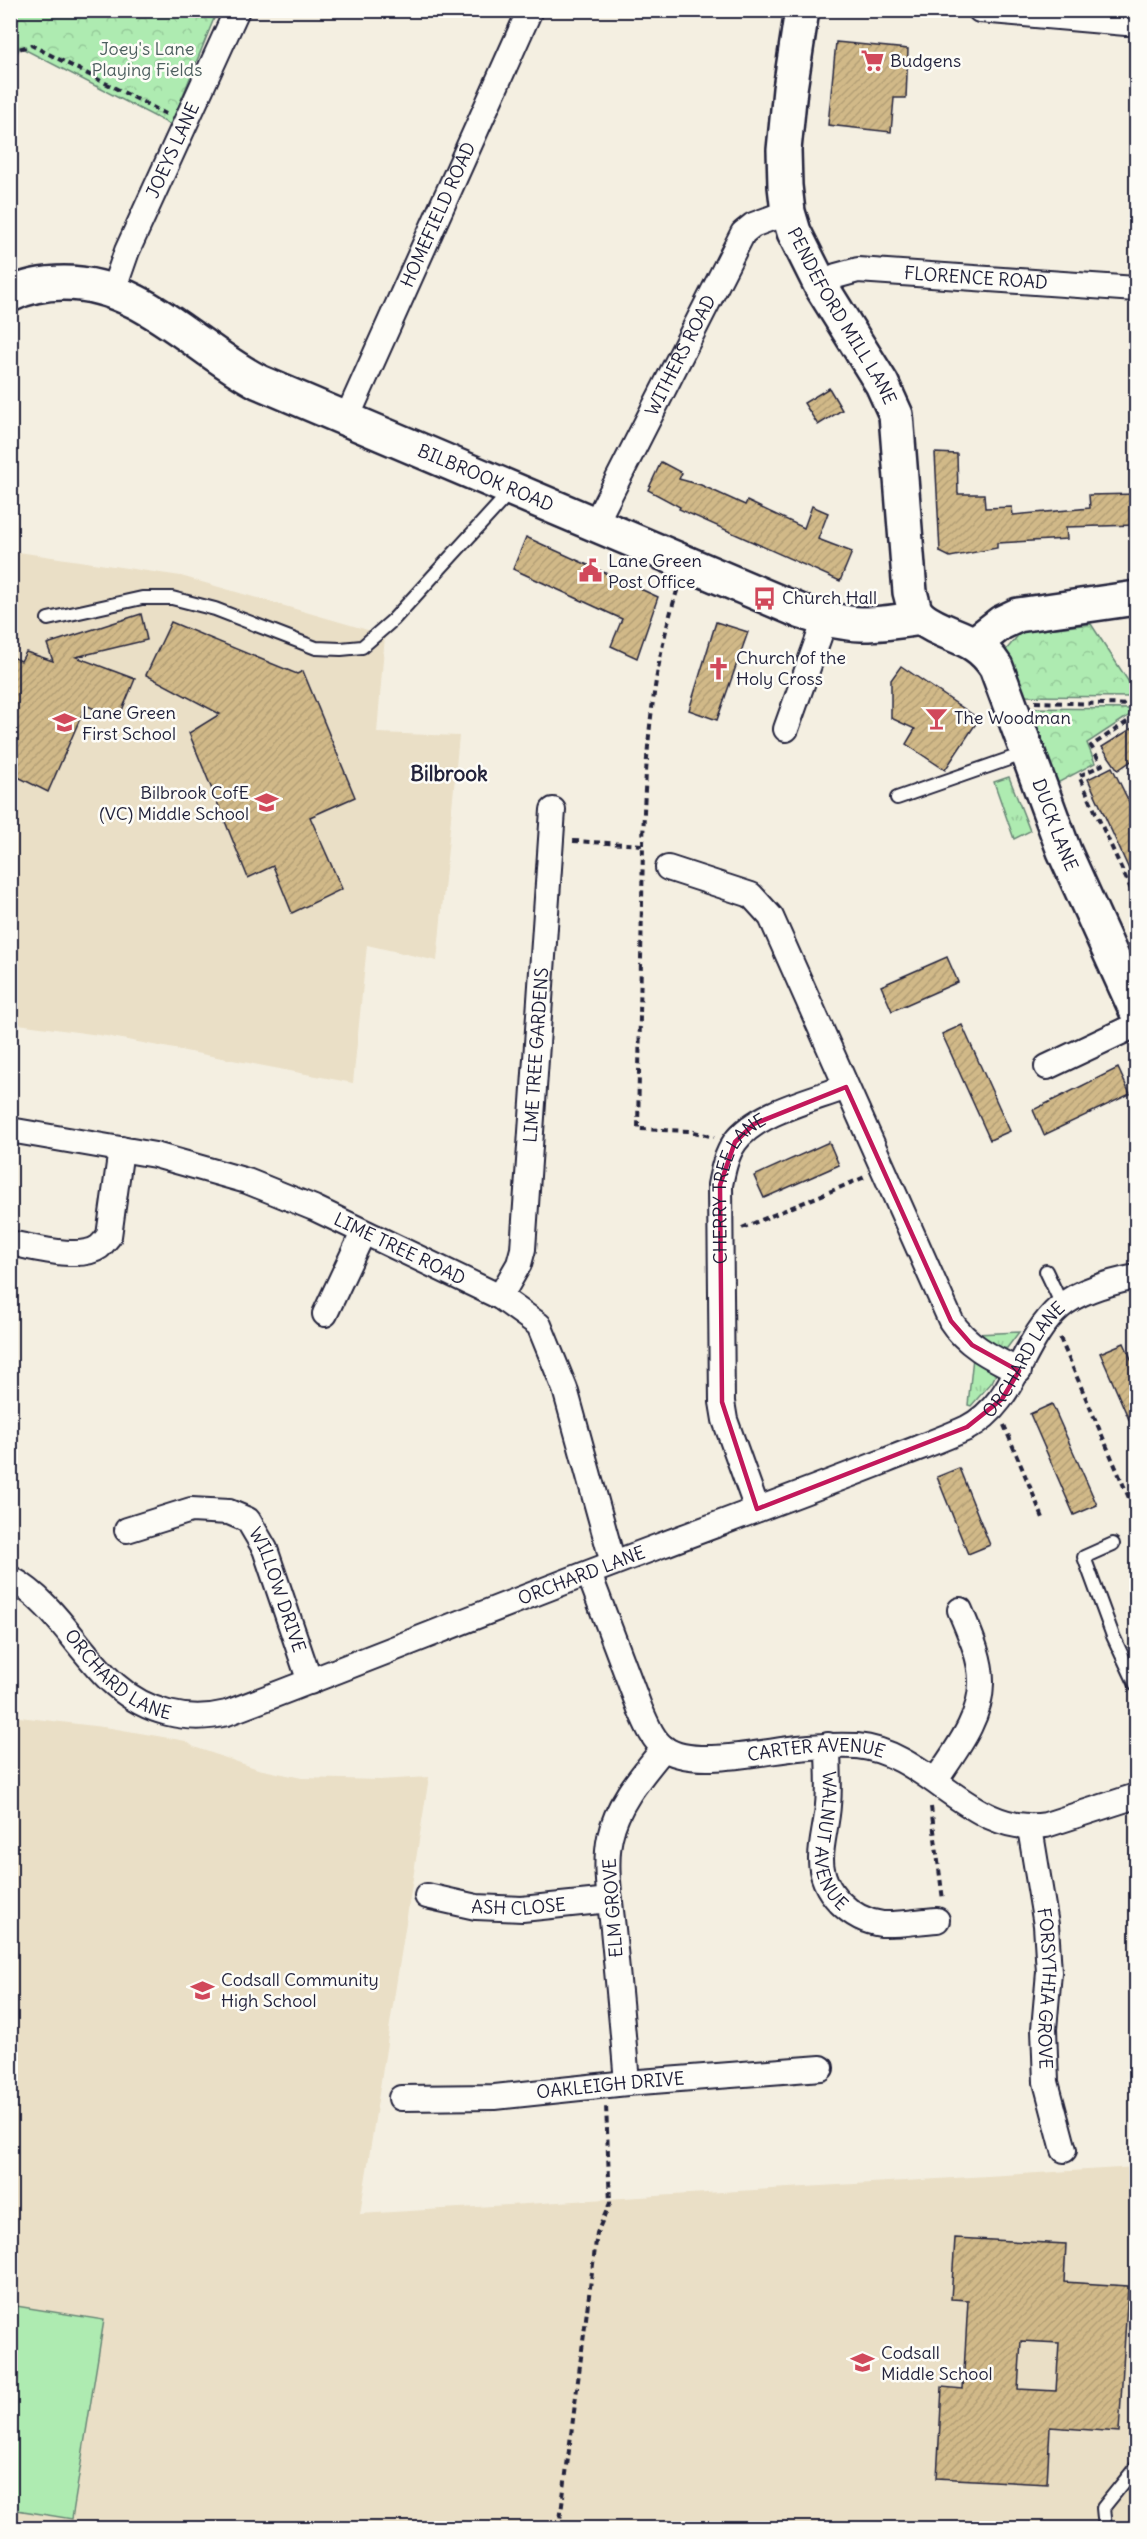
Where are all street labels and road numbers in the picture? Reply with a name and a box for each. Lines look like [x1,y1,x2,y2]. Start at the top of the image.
street label: JOEYS LANE [141,99,204,202]
street label: HOMEFIELD ROAD [395,138,480,291]
street label: PENDEFORD MILL LANE [783,224,902,408]
street label: FLORENCE ROAD [903,261,1049,294]
street label: WITHERS ROAD [640,291,721,420]
street label: BILBROOK ROAD [414,439,557,516]
street label: DUCK LANE [1027,776,1083,874]
street label: LIME TREE GARDENS [518,967,553,1143]
street label: CHERRY TREE LANE [708,1108,770,1264]
street label: LIME TREE ROAD [330,1207,469,1290]
street label: ORCHARD LANE [977,1296,1069,1423]
street label: WILLOW DRIVE [244,1523,311,1655]
street label: ORCHARD LANE [514,1540,648,1610]
street label: ORCHARD LANE [60,1624,174,1724]
street label: CARTER AVENUE [746,1734,888,1766]
street label: WALNUT AVENUE [810,1771,853,1915]
street label: ELM GROVE [598,1858,627,1958]
street label: ASH CLOSE [471,1893,567,1920]
street label: FORSYTHIA GROVE [1032,1906,1061,2070]
street label: OAKLEIGH DRIVE [535,2067,685,2104]

